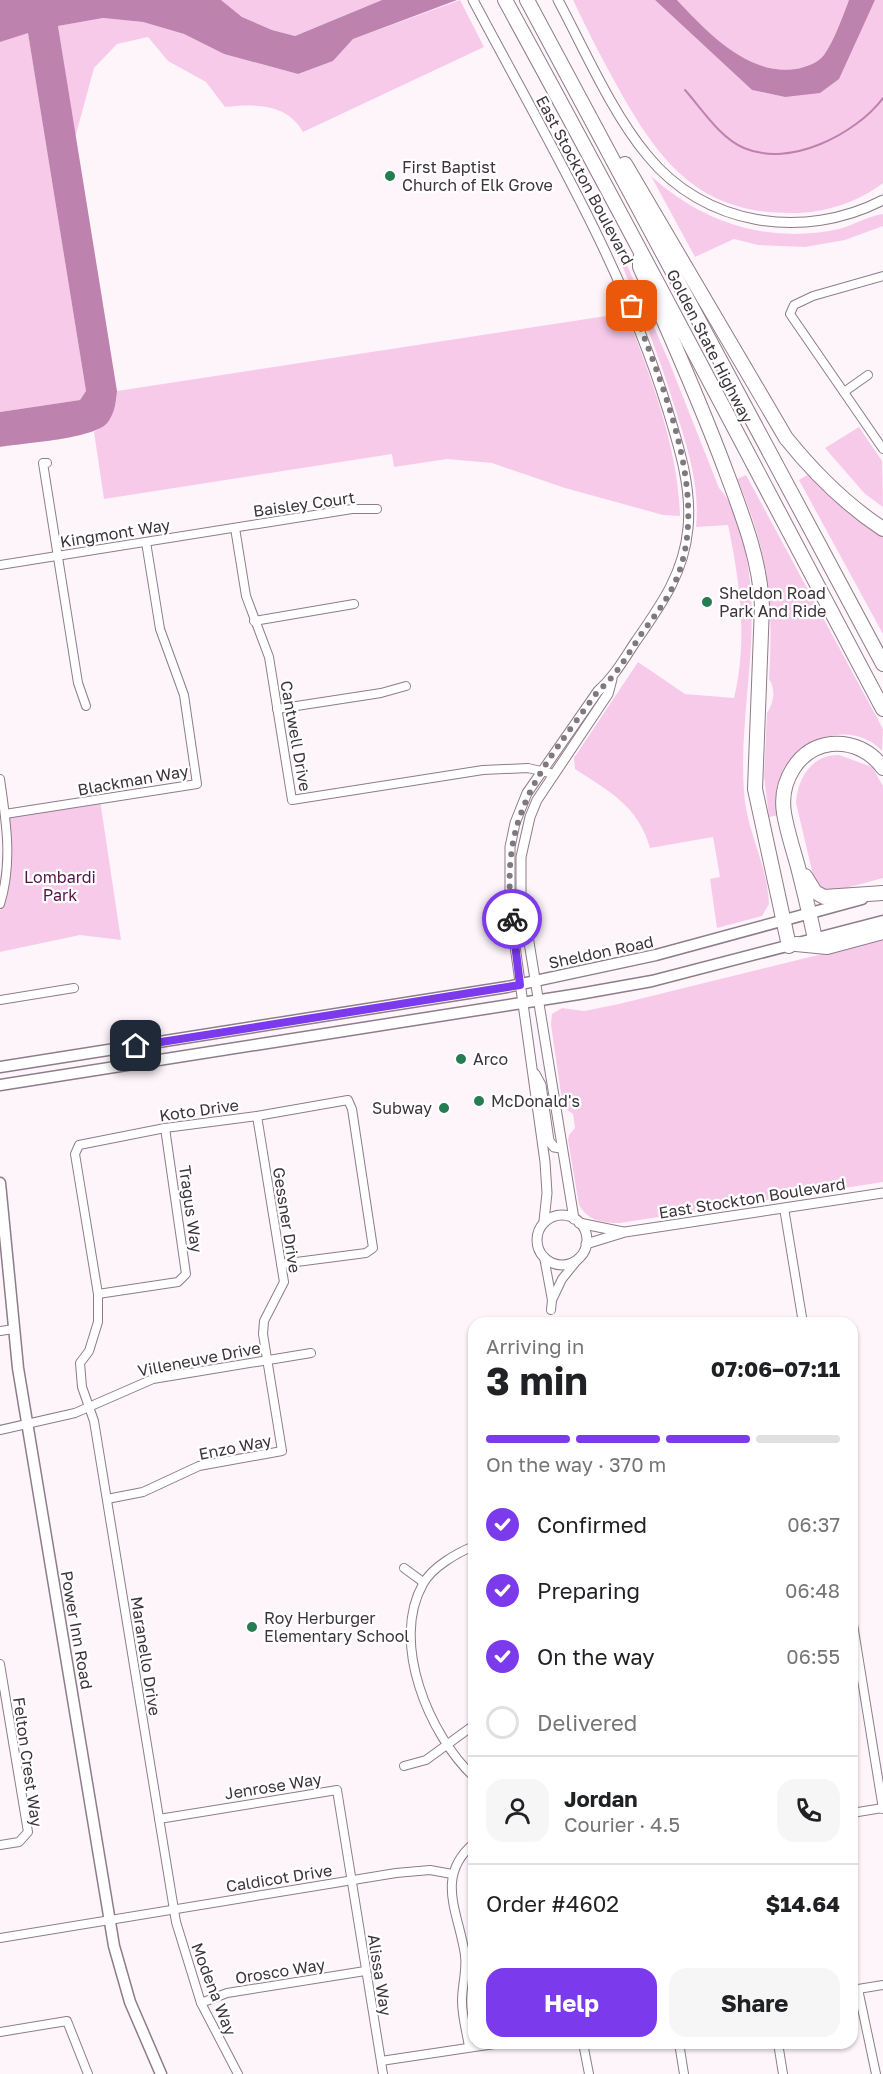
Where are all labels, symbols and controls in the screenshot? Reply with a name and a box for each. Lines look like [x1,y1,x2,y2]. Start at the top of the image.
street label: East Stockton Boulevard [532,92,638,268]
place label: First Baptist Church of Elk Grove [402,157,553,195]
marker: First Baptist Church of Elk Grove [383,169,397,183]
street label: Golden State Highway [663,266,758,426]
pin [606,280,657,331]
icon: bag [615,289,648,322]
street label: Baisley Court [252,487,356,521]
street label: Kingmont Way [58,514,172,552]
place label: Sheldon Road Park And Ride [719,583,826,621]
marker: Sheldon Road Park And Ride [700,595,714,609]
street label: Cantwell Drive [276,679,316,793]
street label: Blackman Way [76,760,190,800]
park label: Lombardi Park [24,867,96,905]
courier [482,889,542,949]
icon: bike [496,903,529,936]
street label: Sheldon Road [547,931,655,973]
pin [110,1020,161,1071]
icon: home [119,1029,152,1062]
place label: Arco [473,1049,508,1069]
marker: Arco [454,1052,468,1066]
place label: McDonald's [491,1091,580,1111]
marker: McDonald's [472,1094,486,1108]
street label: Koto Drive [158,1095,240,1125]
place label: Subway [372,1098,432,1118]
marker: Subway [437,1101,451,1115]
street label: Tragus Way [175,1164,207,1254]
street label: Gessner Drive [269,1166,305,1274]
street label: East Stockton Boulevard [657,1173,847,1223]
text: Arriving in [486,1334,584,1358]
street label: Villeneuve Drive [136,1337,262,1381]
text: 07:06–07:11 [711,1355,840,1382]
text: 3 min [486,1357,588,1404]
street label: Enzo Way [197,1430,273,1464]
text: On the way · 370 m [486,1452,666,1476]
icon: check [486,1508,519,1541]
text: Confirmed [537,1511,647,1538]
text: 06:37 [787,1512,840,1536]
street label: Power Inn Road [57,1569,97,1691]
icon: check [486,1574,519,1607]
text: Preparing [537,1577,640,1604]
text: 06:48 [785,1578,840,1602]
street label: Maranello Drive [127,1595,165,1717]
place label: Roy Herburger Elementary School [264,1608,409,1646]
marker: Roy Herburger Elementary School [245,1620,259,1634]
icon: check [486,1640,519,1673]
text: On the way [537,1643,655,1670]
text: 06:55 [786,1644,840,1668]
street label: Felton Crest Way [9,1696,47,1828]
text: Delivered [537,1709,637,1736]
street label: Jenrose Way [223,1768,323,1804]
button: person [486,1779,549,1842]
button: phone [777,1779,840,1842]
text: Jordan [564,1785,638,1812]
text: Courier · 4.5 [564,1812,680,1836]
street label: Caldicot Drive [224,1860,334,1896]
text: Order #4602 [486,1890,619,1917]
text: $14.64 [765,1890,840,1917]
street label: Alissa Way [364,1933,396,2017]
street label: Modena Way [187,1940,241,2038]
street label: Orosco Way [234,1954,326,1988]
button: Help [486,1968,657,2037]
button: Share [669,1968,840,2037]

